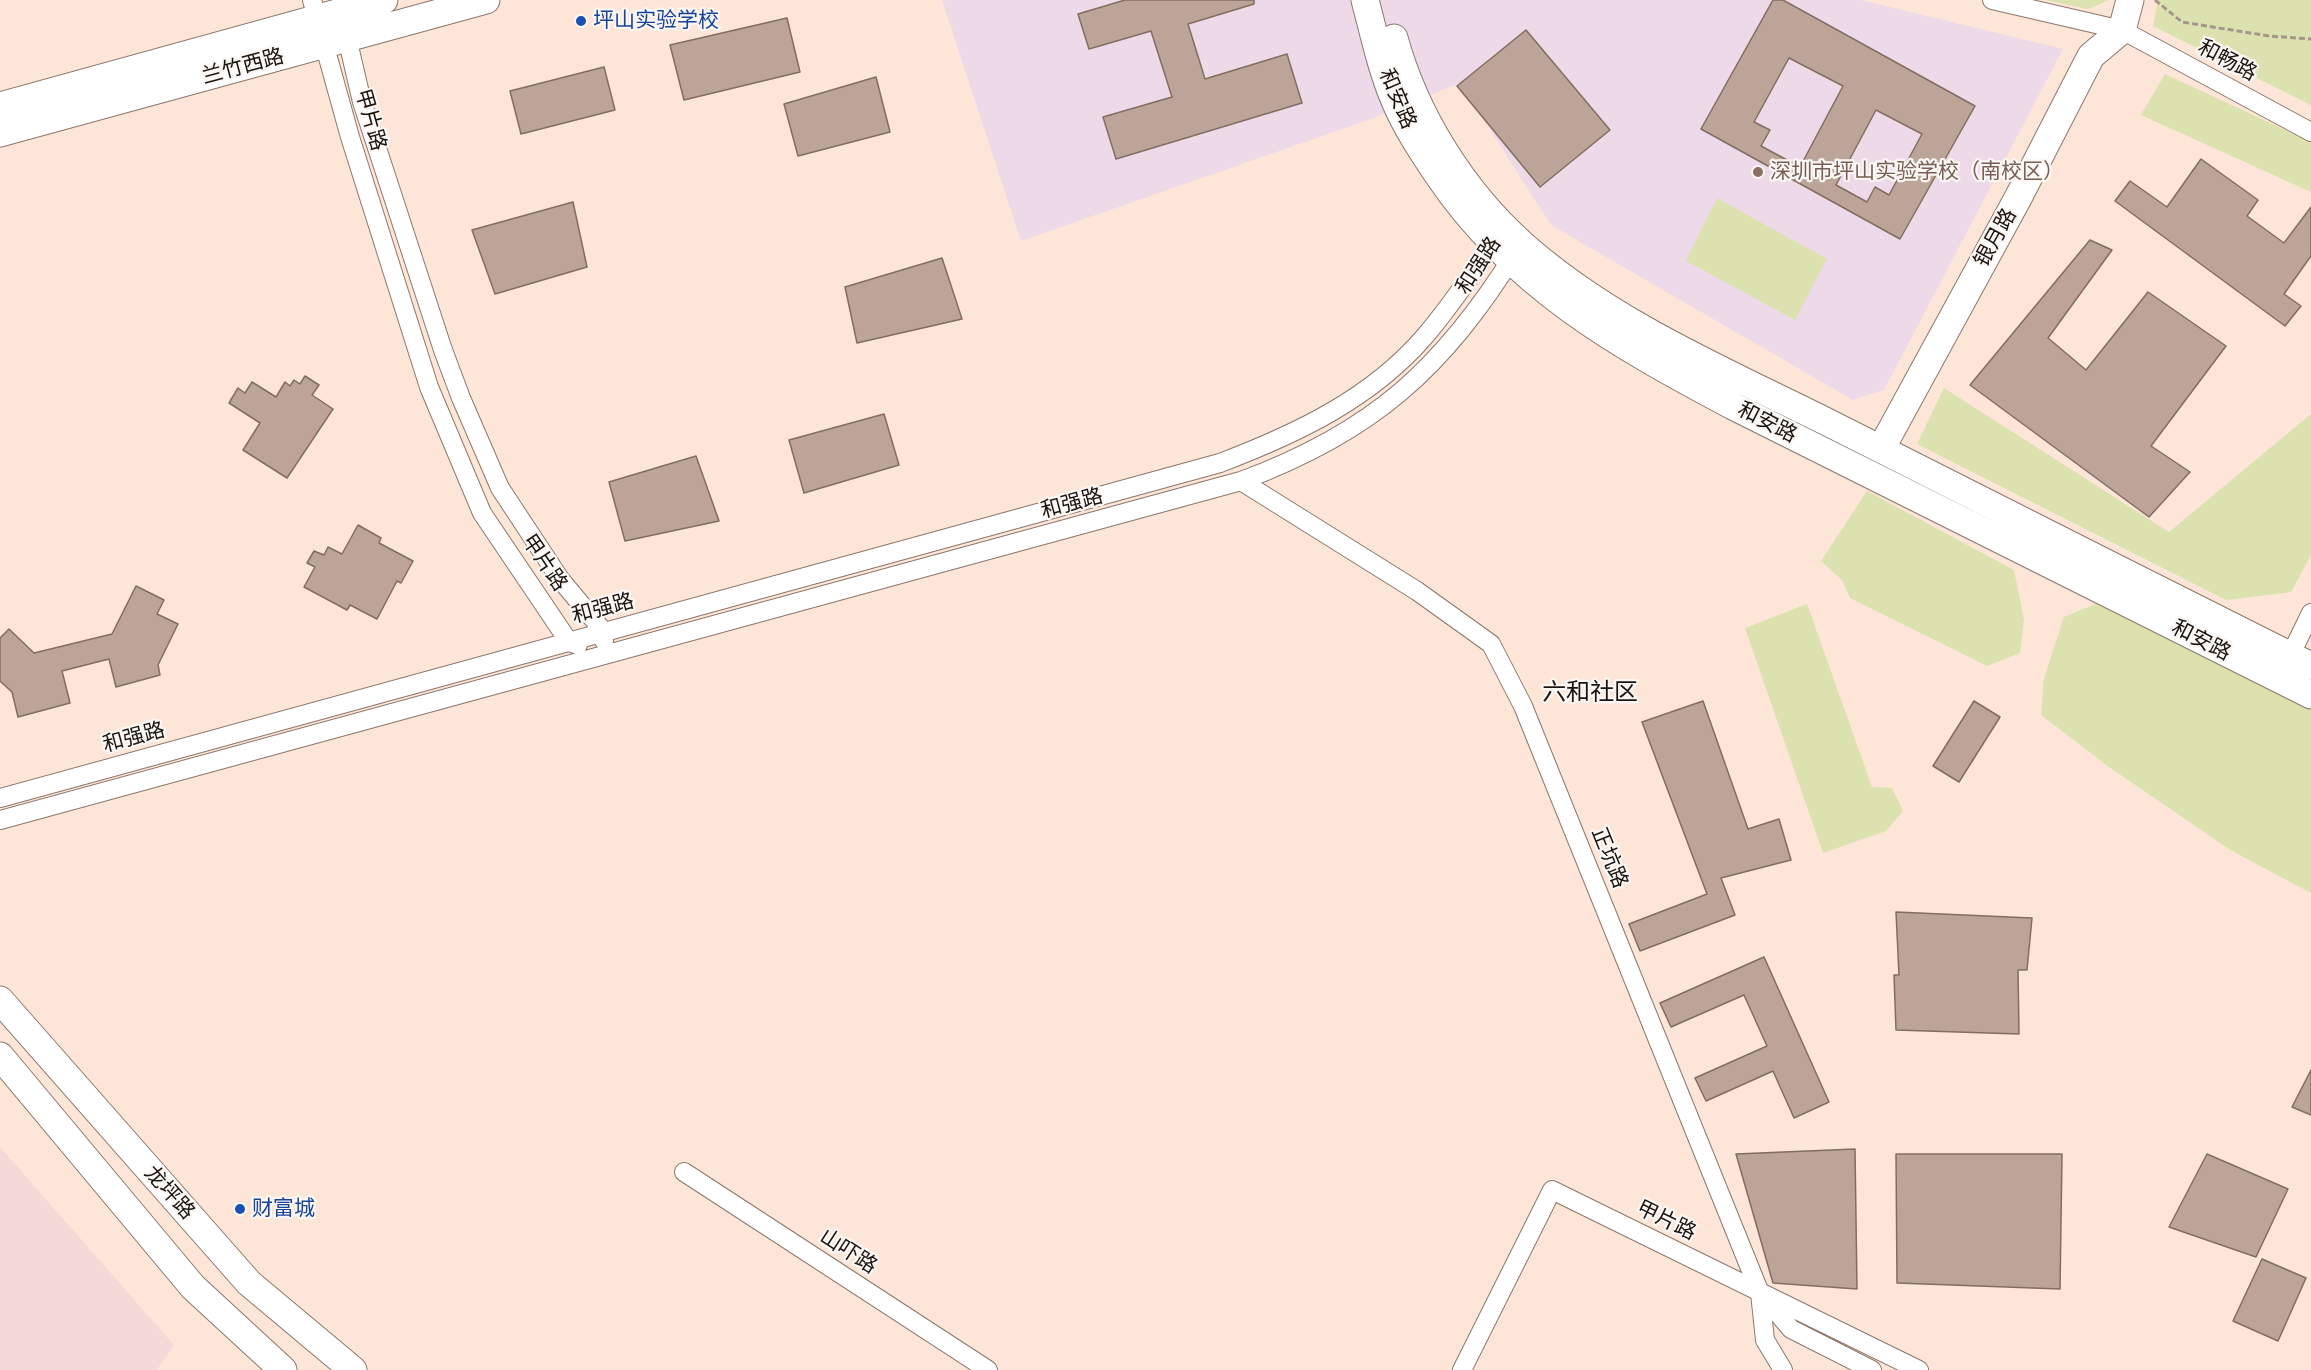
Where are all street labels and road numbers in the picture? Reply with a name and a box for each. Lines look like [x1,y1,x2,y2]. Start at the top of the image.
street label: 和畅路 [2193,35,2261,87]
street label: 兰竹西路 [199,44,287,90]
street label: 和安路 [1373,65,1421,133]
street label: 甲片路 [349,86,391,154]
street label: 银月路 [1970,204,2022,272]
street label: 和强路 [1451,233,1507,299]
street label: 和安路 [1733,397,1801,449]
street label: 和强路 [1038,484,1106,524]
street label: 甲片路 [516,530,572,596]
street label: 和强路 [569,589,637,629]
street label: 和安路 [2167,615,2235,667]
street label: 和强路 [100,718,168,758]
street label: 正坑路 [1586,824,1632,892]
street label: 龙坪路 [139,1161,199,1225]
street label: 甲片路 [1632,1196,1700,1246]
street label: 山吓路 [815,1224,881,1280]

